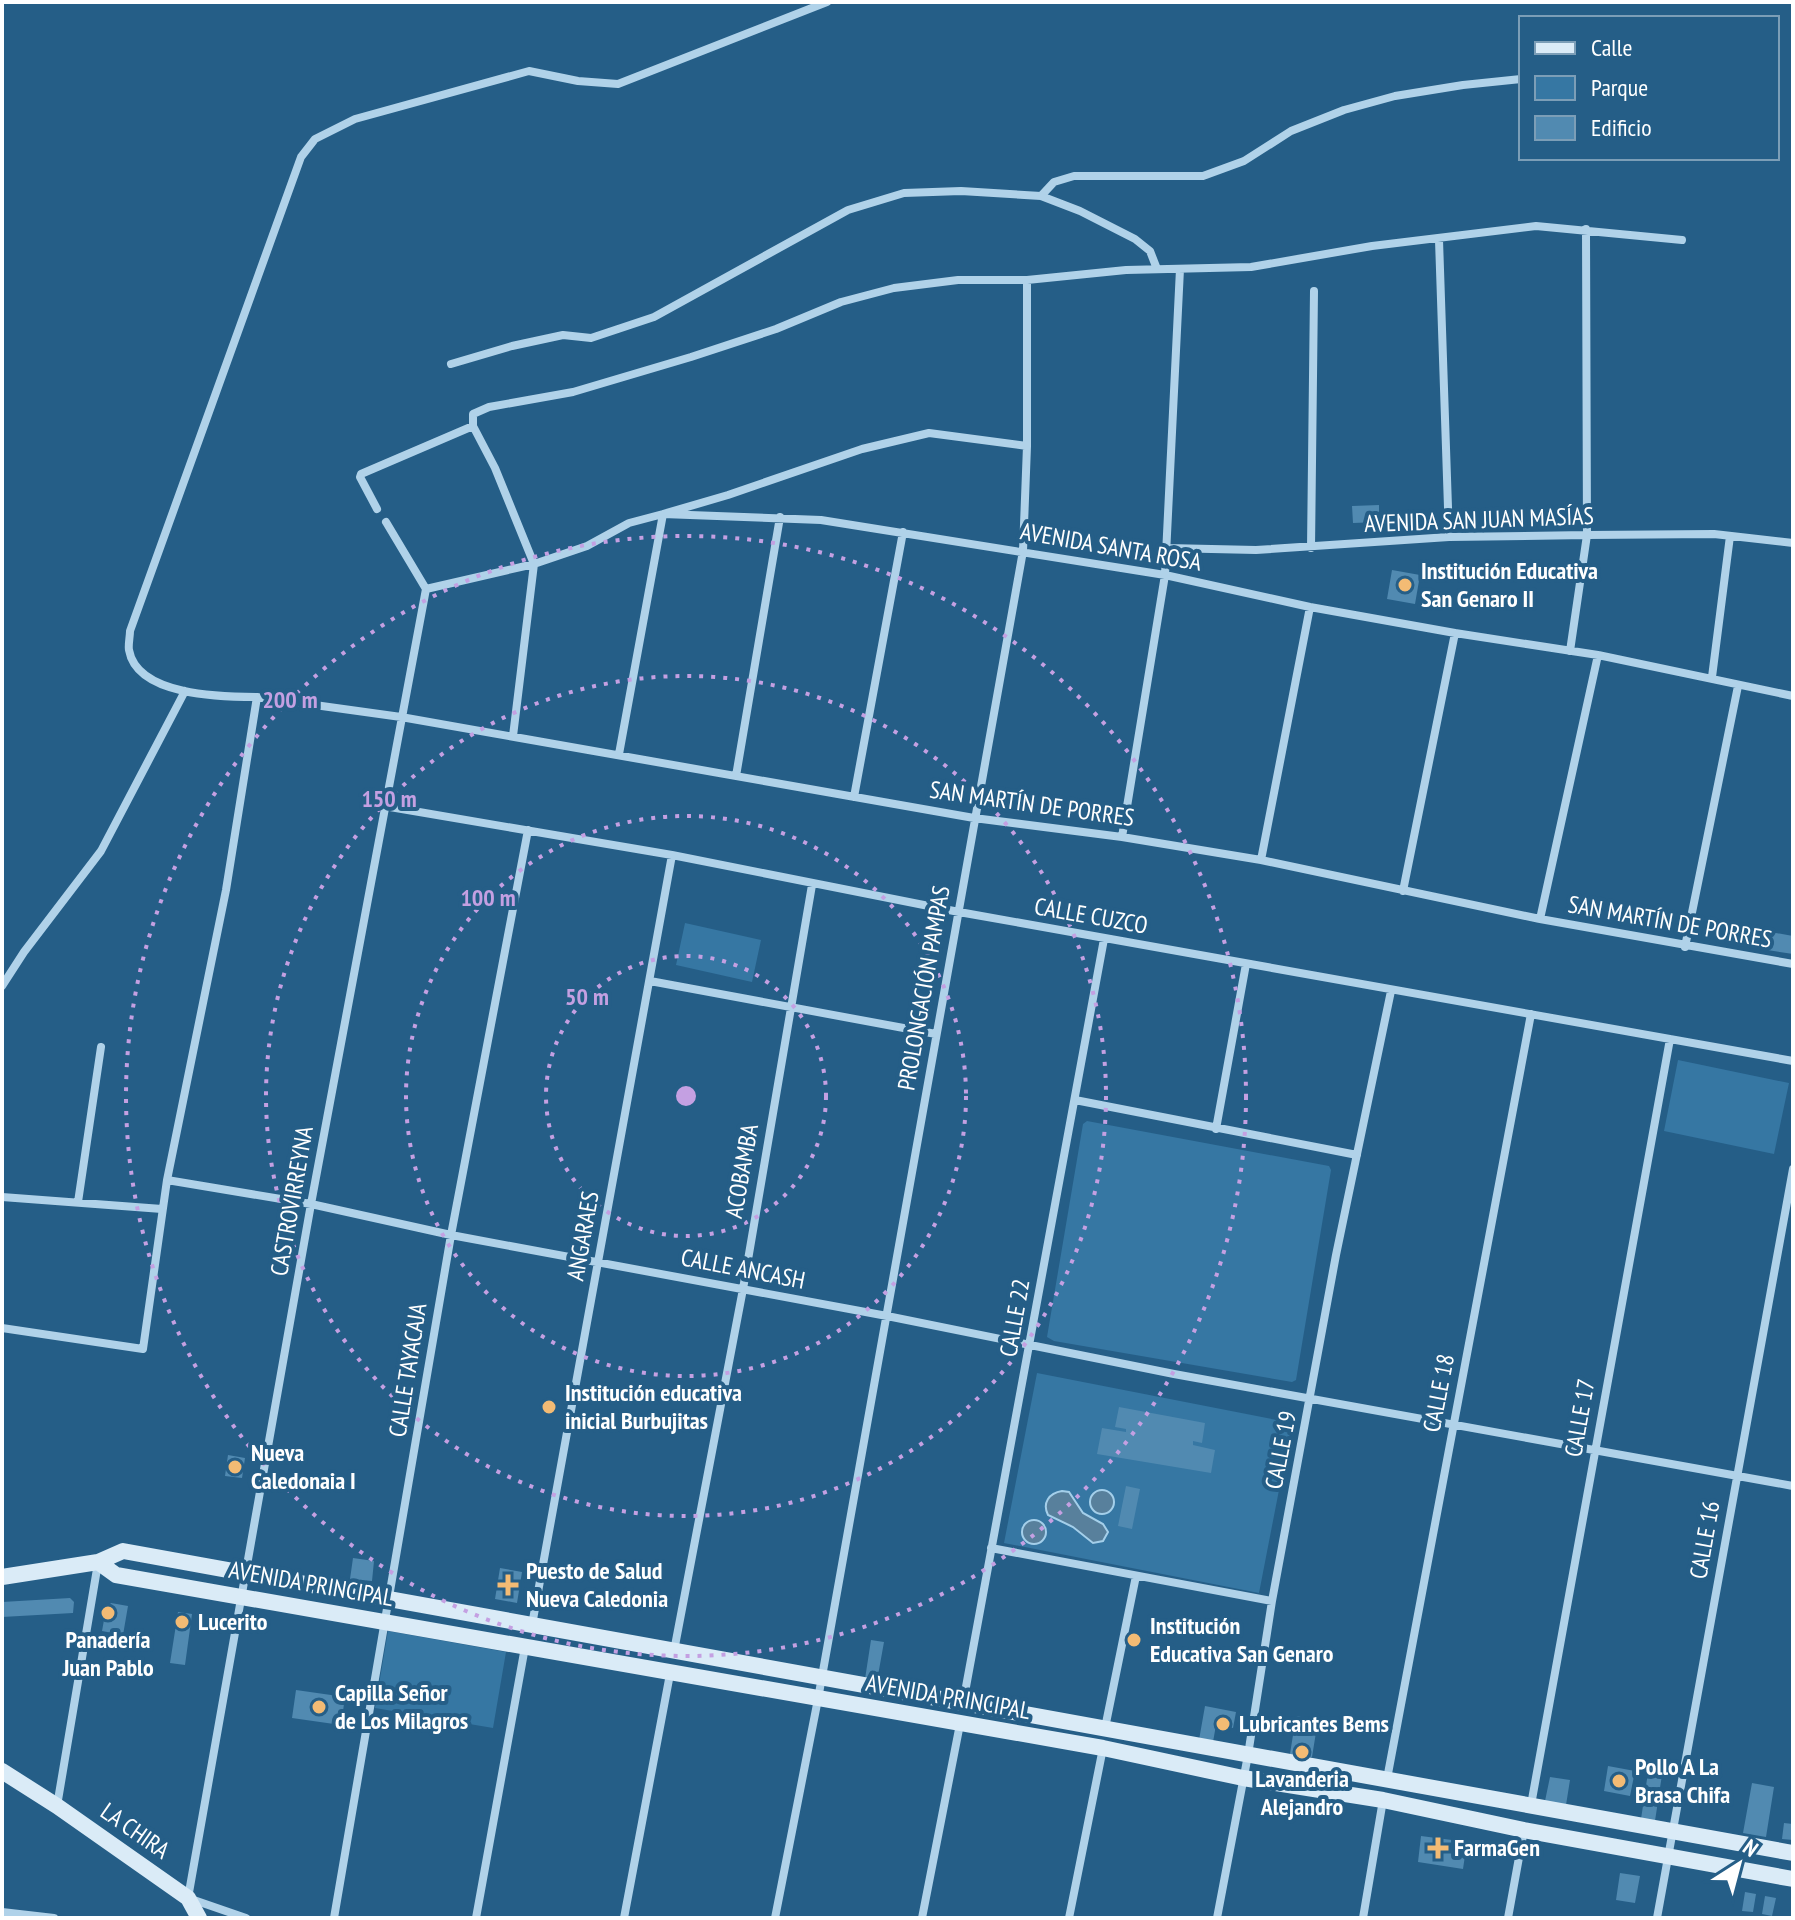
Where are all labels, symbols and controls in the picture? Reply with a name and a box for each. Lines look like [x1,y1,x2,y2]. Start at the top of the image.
legend [1519,16,1779,160]
text: Calle [1591,32,1632,63]
text: Parque [1591,72,1648,103]
text: Edificio [1591,112,1652,143]
street label: AVENIDA SAN JUAN MASÍAS [1364,500,1594,539]
street label: AVENIDA SANTA ROSA [1018,515,1205,578]
place label: Institución Educativa San Genaro II [1421,555,1598,614]
marker: Institución Educativa San Genaro II [1396,576,1414,594]
text: 200 m [262,684,318,715]
street label: SAN MARTÍN DE PORRES [928,774,1136,833]
text: 150 m [361,783,417,814]
text: 100 m [460,882,516,913]
street label: PROLONGACIÓN PAMPAS [890,883,957,1093]
street label: SAN MARTÍN DE PORRES [1566,888,1774,955]
street label: CALLE CUZCO [1032,890,1150,941]
text: 50 m [565,981,609,1012]
centre of rings [672,1082,700,1110]
street label: ACOBAMBA [718,1121,765,1220]
street label: CASTROVIRREYNA [263,1123,320,1278]
street label: ANGARAES [559,1189,606,1283]
street label: CALLE ANCASH [679,1241,808,1296]
street label: CALLE 22 [992,1276,1037,1359]
street label: CALLE TAYACAJA [382,1300,433,1439]
street label: CALLE 18 [1416,1351,1461,1434]
street label: CALLE 17 [1557,1376,1602,1459]
place label: Institución educativa inicial Burbujitas [565,1377,742,1436]
marker: Institución educativa inicial Burbujitas [540,1398,558,1416]
street label: CALLE 19 [1258,1408,1303,1491]
place label: Nueva Caledonaia I [251,1437,356,1496]
marker: Nueva Caledonaia I [226,1458,244,1476]
street label: CALLE 16 [1682,1498,1727,1581]
street label: AVENIDA PRINCIPAL [226,1554,396,1613]
place label: Puesto de Salud Nueva Caledonia [526,1555,668,1614]
marker: Puesto de Salud Nueva Caledonia [497,1574,519,1596]
marker: Panadería Juan Pablo [99,1604,117,1622]
place label: Lucerito [198,1606,268,1637]
place label: Institución Educativa San Genaro [1150,1610,1334,1669]
marker: Lucerito [173,1613,191,1631]
place label: Panadería Juan Pablo [61,1624,154,1683]
marker: Institución Educativa San Genaro [1125,1631,1143,1649]
street label: AVENIDA PRINCIPAL [863,1667,1033,1726]
place label: Capilla Señor de Los Milagros [335,1677,468,1736]
marker: Capilla Señor de Los Milagros [310,1698,328,1716]
place label: Lubricantes Bems [1239,1708,1389,1739]
marker: Lubricantes Bems [1214,1715,1232,1733]
marker: Lavanderia Alejandro [1293,1743,1311,1761]
place label: Pollo A La Brasa Chifa [1635,1751,1730,1810]
place label: Lavanderia Alejandro [1255,1763,1349,1822]
marker: Pollo A La Brasa Chifa [1610,1772,1628,1790]
street label: LA CHIRA [95,1796,176,1866]
north arrow [1699,1824,1779,1904]
place label: FarmaGen [1454,1832,1540,1863]
text: N [1738,1833,1764,1863]
marker: FarmaGen [1429,1839,1447,1857]

